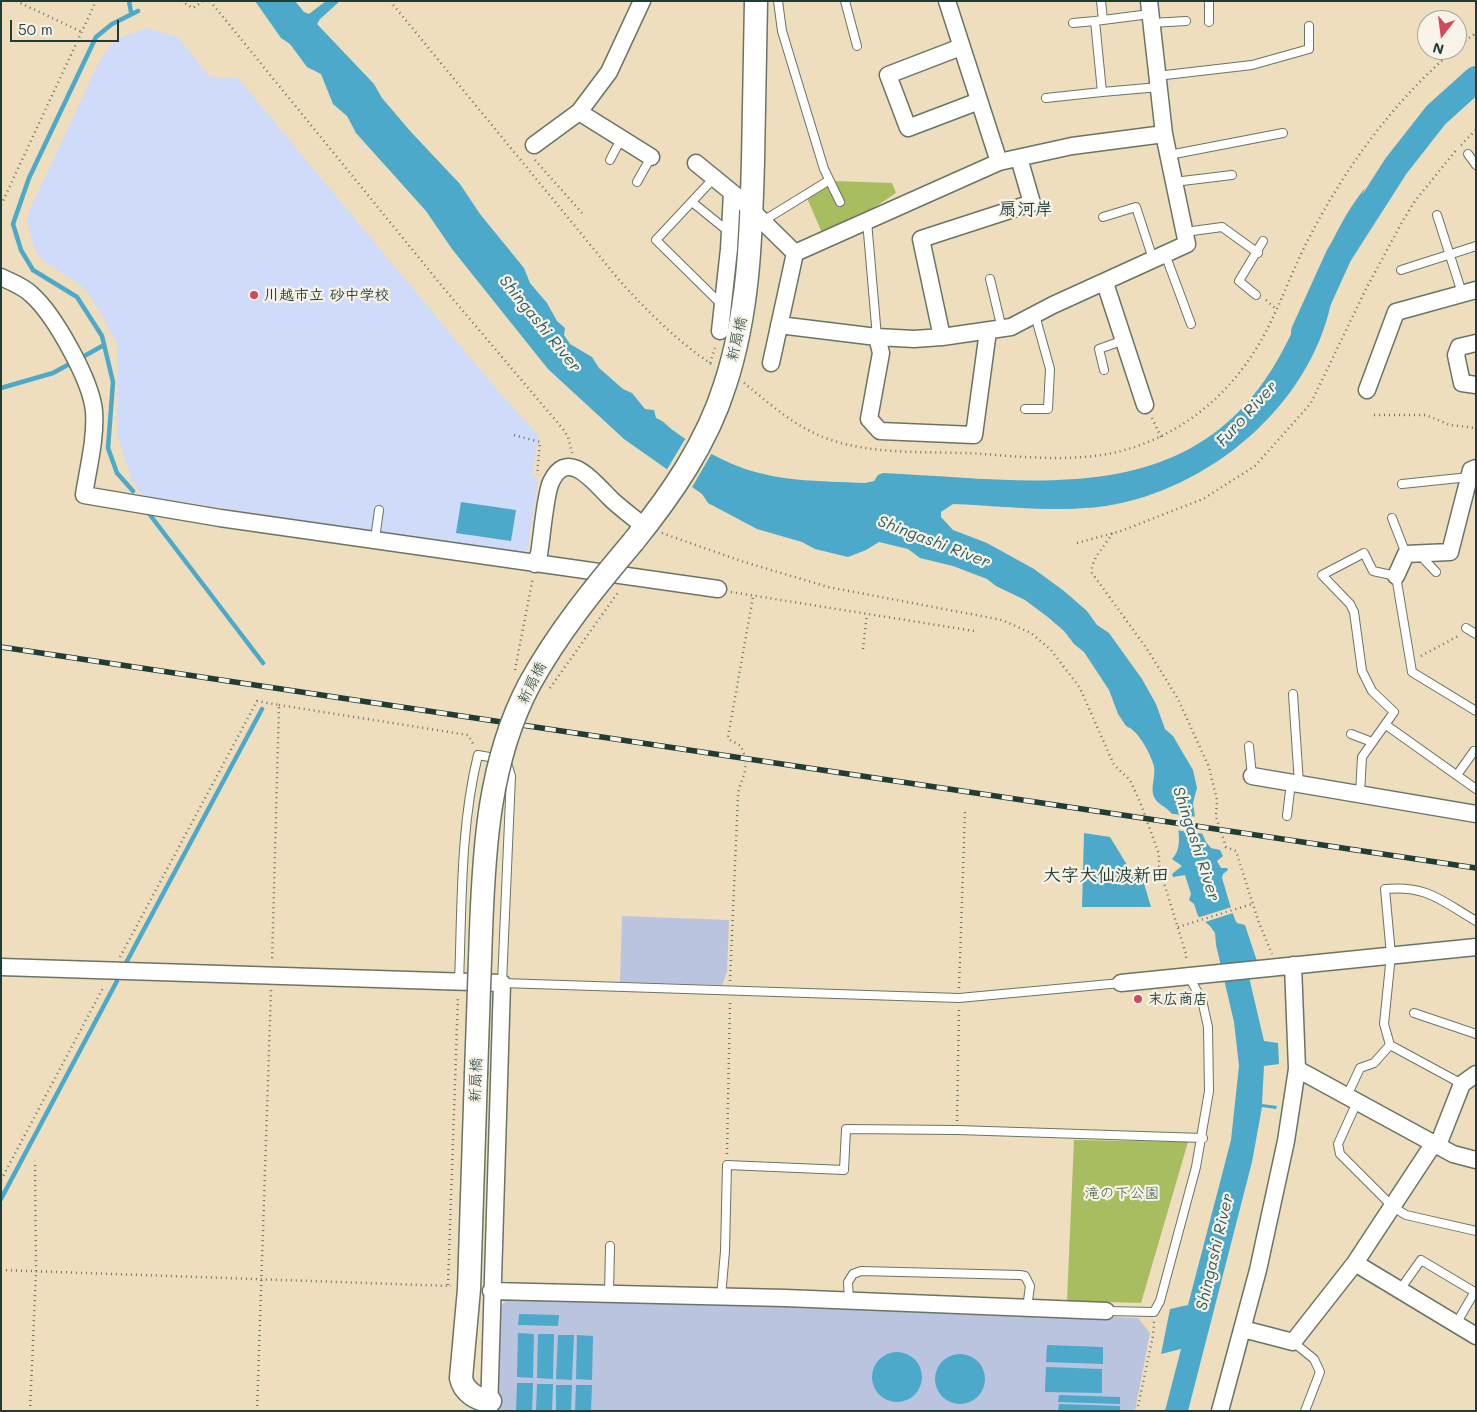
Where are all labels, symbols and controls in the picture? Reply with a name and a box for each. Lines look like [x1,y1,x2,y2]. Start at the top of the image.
scale bar [12,10,121,42]
north arrow [1417,10,1467,60]
text: 50 m [18,19,53,39]
text: N [1431,38,1446,60]
district label: 扇河岸 [999,198,1053,220]
water label: Shingashi River [495,272,585,376]
place label: 川越市立 砂中学校 [264,286,389,304]
marker: 川越市立 砂中学校 [248,289,260,301]
street label: 新扇橋 [723,315,751,363]
water label: Furo River [1212,377,1282,451]
water label: Shingashi River [875,512,993,572]
street label: 新扇橋 [514,659,550,707]
water label: Shingashi River [1168,784,1224,904]
district label: 大字大仙波新田 [1043,864,1169,886]
place label: 末広商店 [1148,990,1208,1008]
marker: 末広商店 [1132,993,1144,1005]
street label: 新扇橋 [466,1057,486,1103]
park label: 滝の下公園 [1085,1184,1159,1202]
water label: Shingashi River [1192,1192,1238,1312]

